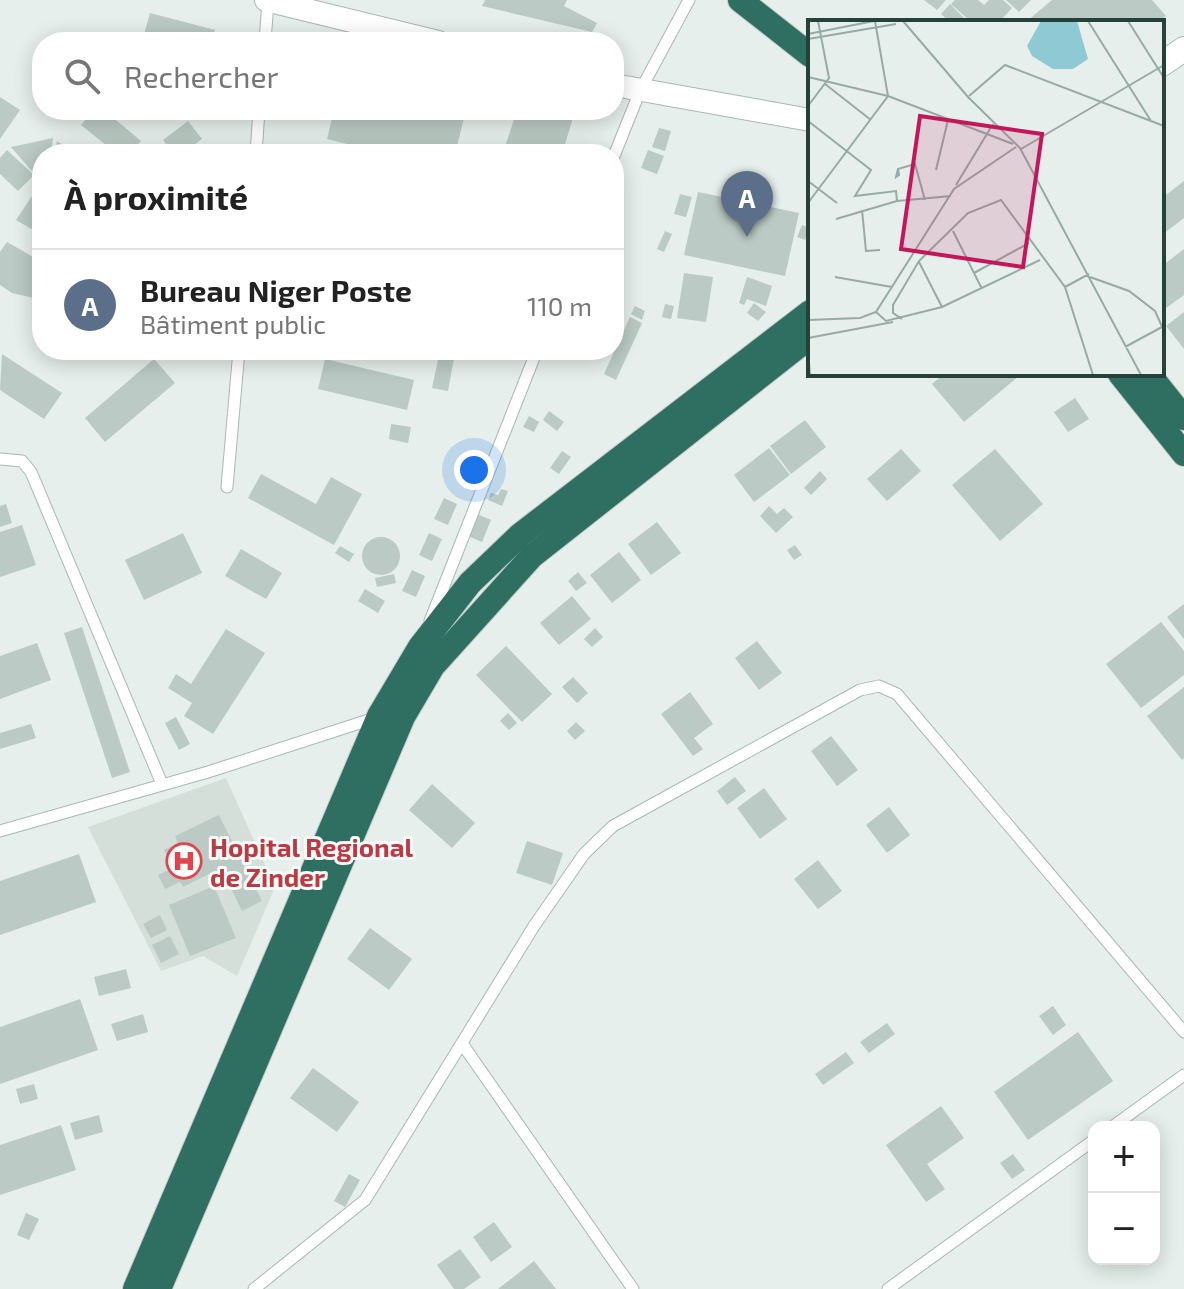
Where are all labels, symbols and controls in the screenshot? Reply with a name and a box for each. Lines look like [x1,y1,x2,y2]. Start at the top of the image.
inset map [808,20,1164,376]
search box [32,32,624,120]
icon: search [60,54,104,98]
text: Rechercher [124,58,279,94]
pin: A [721,171,773,237]
text: À proximité [64,176,248,217]
text: Bureau Niger Poste [140,272,412,308]
text: A [82,290,98,321]
text: 110 m [527,290,592,321]
text: Bâtiment public [140,308,326,339]
your location [454,450,494,490]
place label: Hopital Regional de Zinder [210,831,414,892]
hospital icon: Hopital Regional de Zinder [165,842,203,880]
map controls [1088,1121,1160,1265]
button: + [1088,1121,1160,1193]
button: − [1088,1193,1160,1265]

